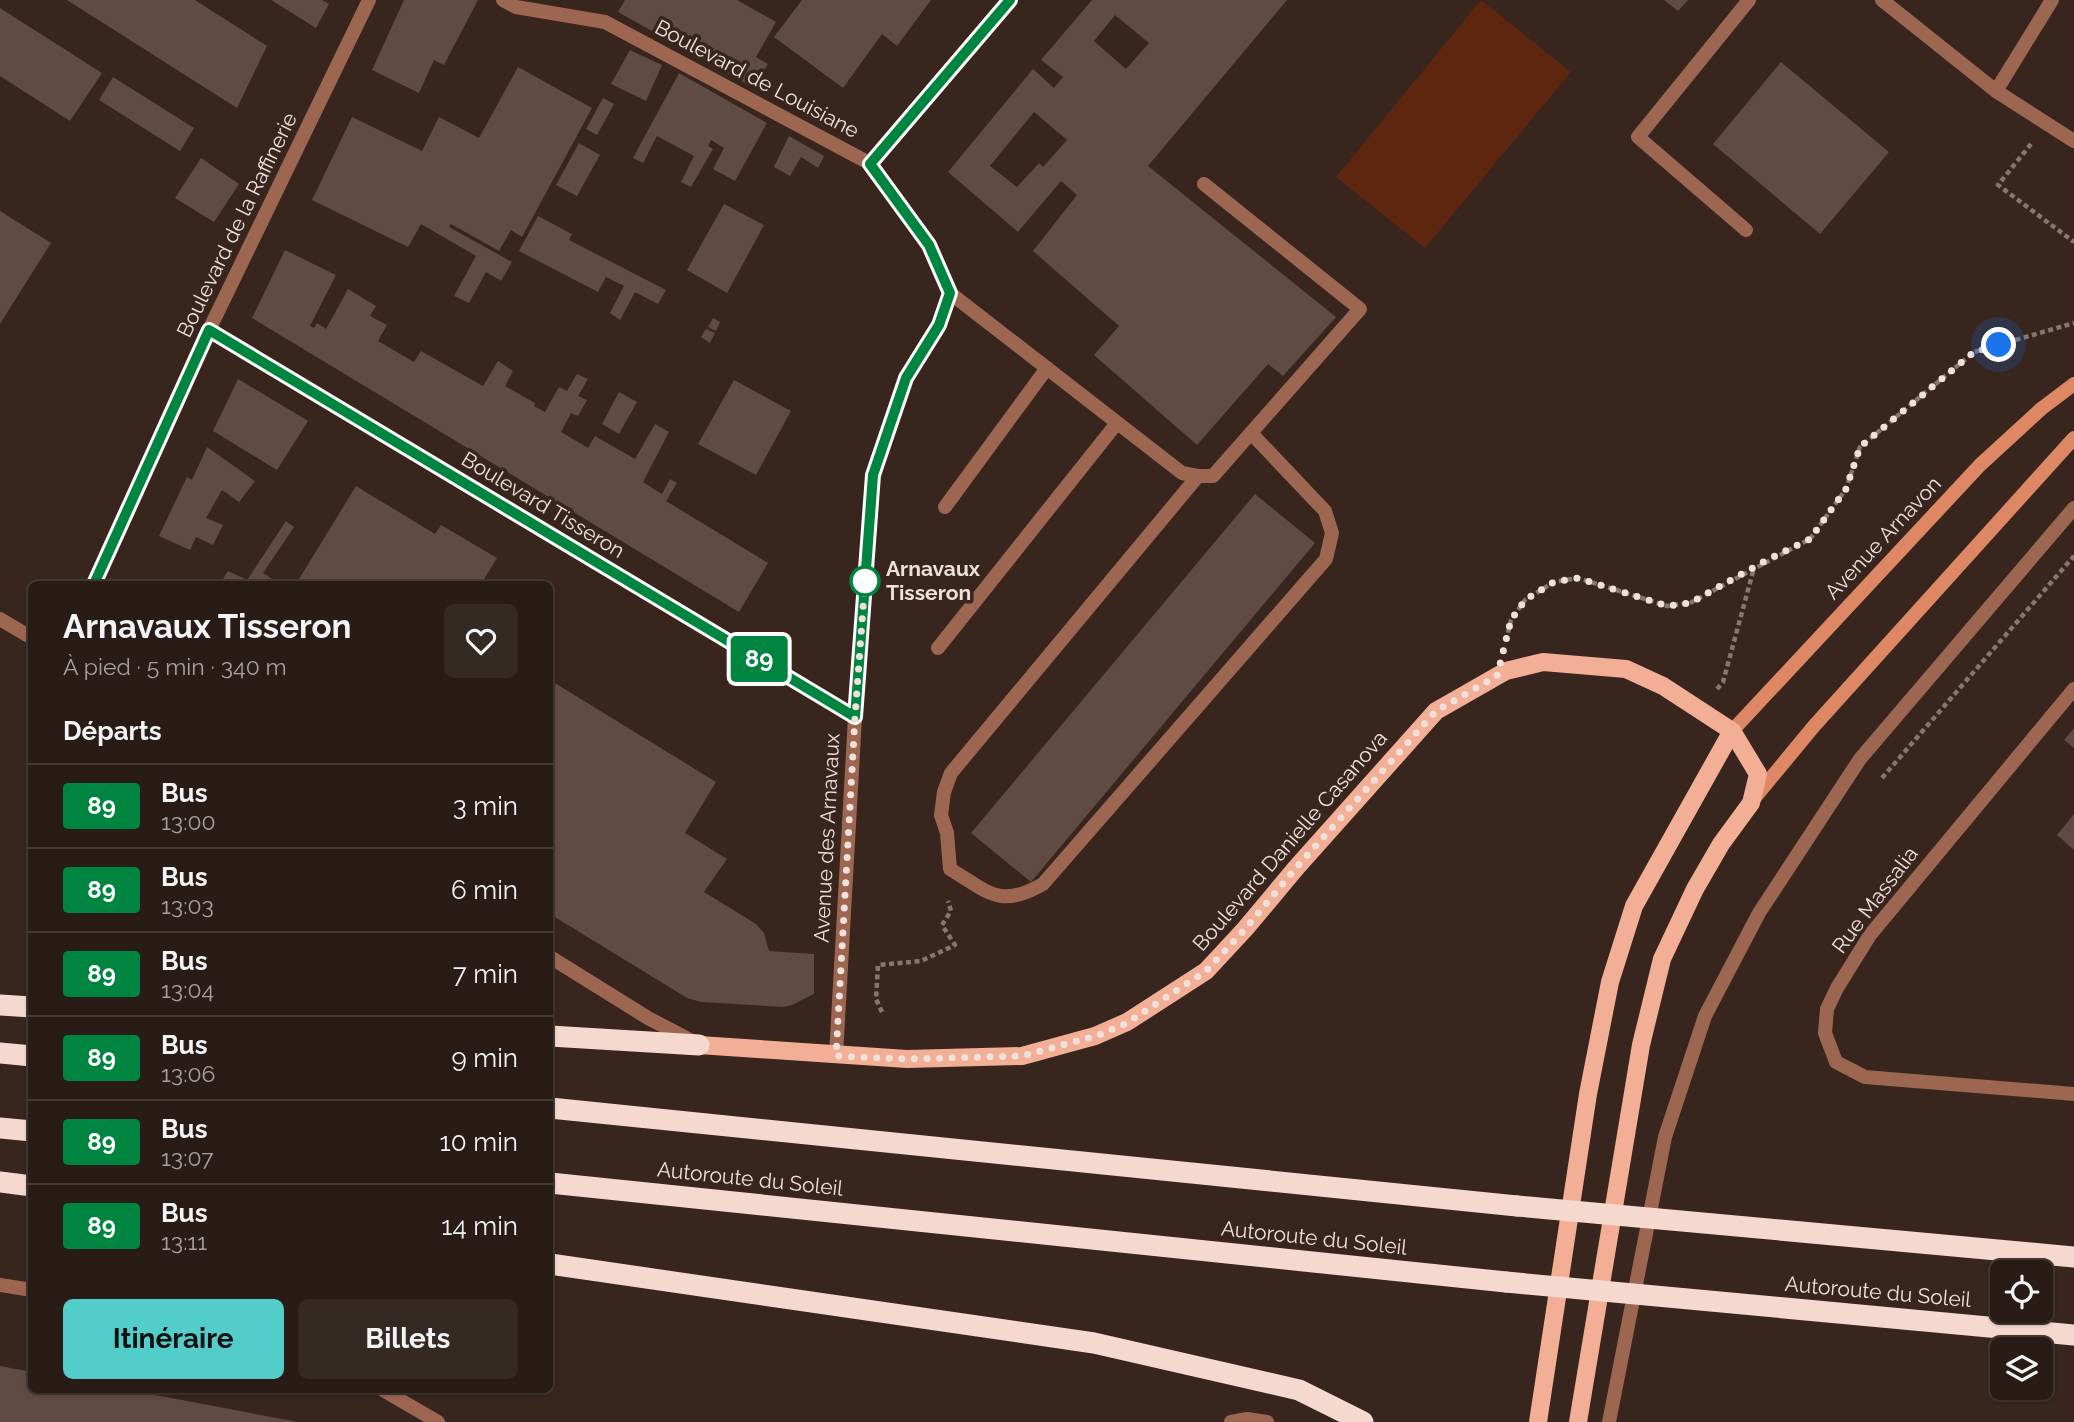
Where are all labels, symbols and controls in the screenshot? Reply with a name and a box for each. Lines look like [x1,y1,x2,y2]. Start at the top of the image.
street label: Boulevard de Louisiane [651,14,864,143]
street label: Boulevard de la Raffinerie [171,108,302,341]
your location [1981,327,2016,362]
street label: Boulevard Tisseron [457,446,629,563]
street label: Avenue Arnavon [1819,471,1946,604]
place label: Arnavaux Tisseron [886,556,981,605]
marker: Arnavaux Tisseron [850,566,880,596]
button: heart [444,604,518,678]
text: Arnavaux Tisseron [63,607,351,646]
line badge: 89 [728,636,790,682]
text: 89 [745,644,773,673]
text: À pied · 5 min · 340 m [63,653,287,680]
text: Départs [63,716,162,746]
street label: Boulevard Danielle Casanova [1187,726,1392,956]
street label: Avenue des Arnavaux [809,732,844,943]
text: Bus [161,778,208,808]
text: 89 [87,791,116,820]
text: 3 min [453,791,518,821]
text: 13:00 [161,808,216,835]
street label: Rue Massalia [1826,841,1923,958]
text: Bus [161,862,208,892]
text: 89 [87,875,116,904]
text: 6 min [451,875,518,905]
text: 13:03 [161,892,214,919]
text: Bus [161,946,208,976]
text: 89 [87,959,116,988]
text: 7 min [453,959,518,989]
text: 13:04 [161,976,214,1003]
text: Bus [161,1030,208,1060]
text: 89 [87,1043,116,1072]
text: 9 min [451,1043,518,1073]
text: 13:06 [161,1060,215,1087]
text: Bus [161,1114,208,1144]
text: 89 [87,1127,116,1156]
text: 10 min [440,1127,518,1157]
text: 13:07 [161,1144,214,1171]
street label: Autoroute du Soleil [656,1156,845,1201]
text: Bus [161,1198,208,1228]
text: 89 [87,1211,116,1240]
text: 14 min [441,1211,518,1241]
street label: Autoroute du Soleil [1220,1215,1409,1260]
text: 13:11 [161,1228,207,1255]
map controls [1990,1260,2053,1400]
button: locate [1990,1260,2053,1323]
street label: Autoroute du Soleil [1784,1271,1972,1312]
button: Itinéraire [63,1299,284,1379]
button: Billets [298,1299,518,1379]
button: layers [1990,1337,2053,1400]

